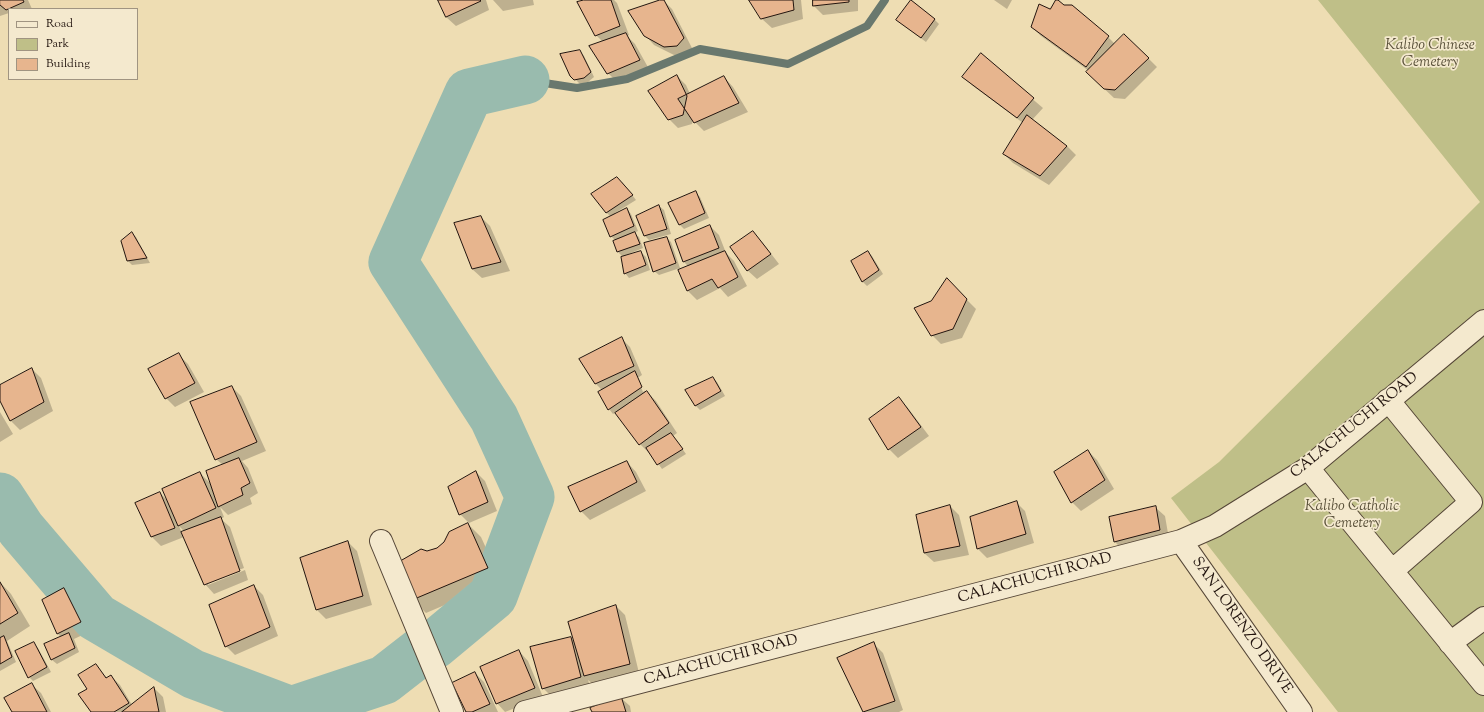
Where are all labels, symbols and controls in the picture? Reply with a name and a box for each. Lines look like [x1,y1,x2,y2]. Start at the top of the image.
legend [8,8,138,80]
text: Road [46,15,73,33]
text: Park [46,35,69,53]
park label: Kalibo Chinese Cemetery [1385,37,1475,72]
text: Building [46,55,90,73]
street label: CALACHUCHI ROAD [1288,369,1422,483]
park label: Kalibo Catholic Cemetery [1305,498,1399,533]
street label: CALACHUCHI ROAD [956,550,1114,608]
street label: SAN LORENZO DRIVE [1187,554,1295,698]
street label: CALACHUCHI ROAD [642,632,800,690]

